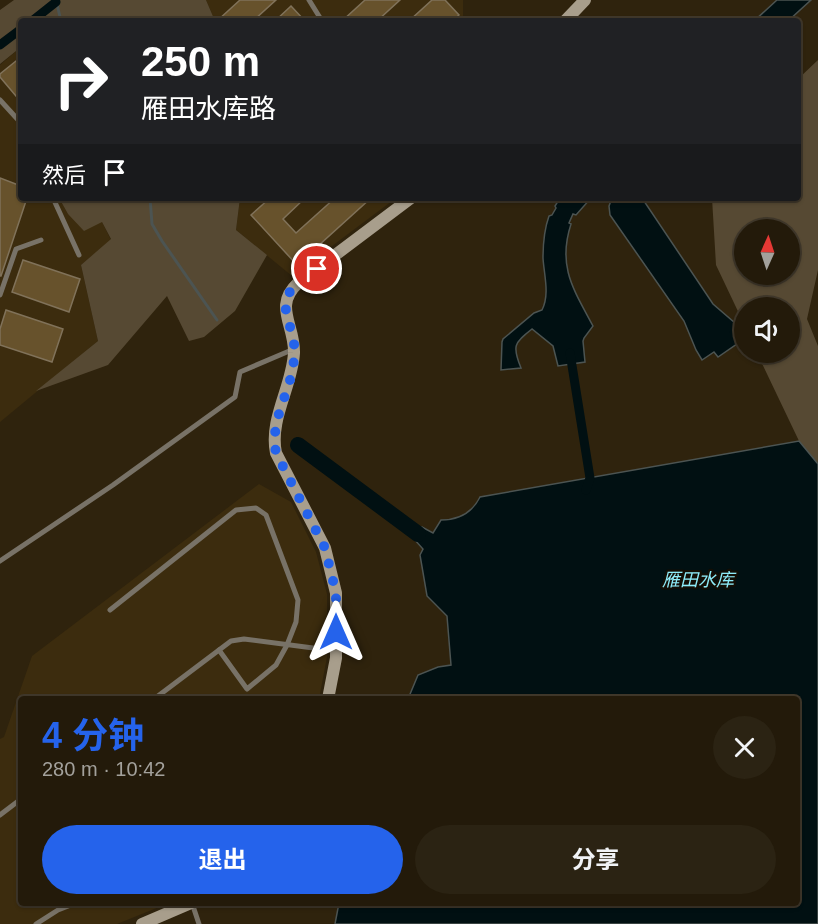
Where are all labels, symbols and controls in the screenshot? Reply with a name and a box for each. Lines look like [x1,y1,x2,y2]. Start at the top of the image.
text: 250 m [141,38,260,85]
icon: right [42,42,120,120]
text: 雁田水库路 [141,94,276,124]
icon: arrive [98,156,131,189]
text: 然后 [42,163,86,188]
north arrow [734,219,800,285]
map controls [734,219,800,363]
pin [291,243,342,294]
icon: arrive [300,252,333,285]
button: sound [734,297,800,363]
water label: 雁田水库 [662,570,737,590]
position arrow [304,600,368,664]
text: 4 分钟 [42,715,144,756]
button: close [713,716,776,779]
text: 280 m · 10:42 [42,758,165,780]
button: 退出 [42,825,403,894]
button: 分享 [415,825,776,894]

